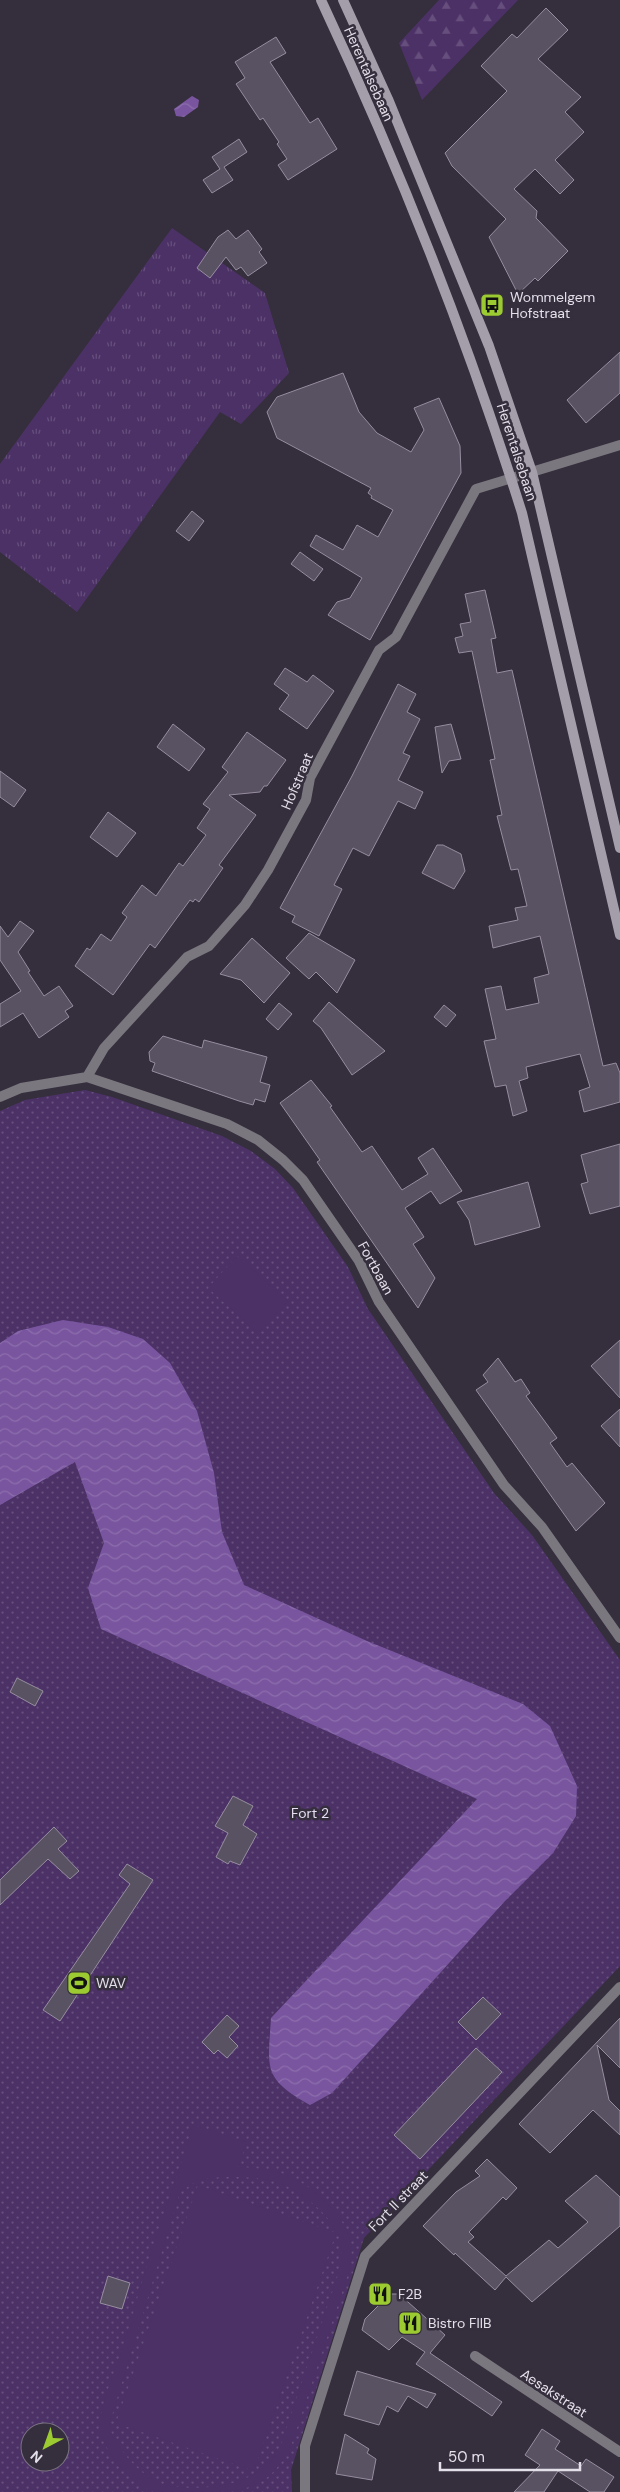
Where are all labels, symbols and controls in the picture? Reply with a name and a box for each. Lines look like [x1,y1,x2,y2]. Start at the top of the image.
street label: Herentalsebaan [340,24,398,124]
place label: Wommelgem Hofstraat [510,288,595,322]
bus stop icon: Wommelgem Hofstraat [479,292,505,318]
street label: Herentalsebaan [493,401,541,503]
street label: Hofstraat [277,750,317,812]
street label: Fortbaan [354,1238,398,1298]
park label: Fort 2 [291,1804,329,1822]
sports icon: WAV [66,1970,92,1996]
place label: WAV [96,1974,127,1992]
street label: Fort II straat [364,2167,432,2235]
restaurant icon: F2B [367,2281,393,2307]
place label: F2B [398,2285,422,2303]
restaurant icon: Bistro FIIB [397,2310,423,2336]
place label: Bistro FIIB [428,2314,491,2332]
street label: Aesakstraat [517,2365,591,2421]
north arrow [20,2422,70,2472]
scale bar [440,2440,580,2472]
text: N [27,2447,46,2467]
text: 50 m [448,2447,485,2467]

